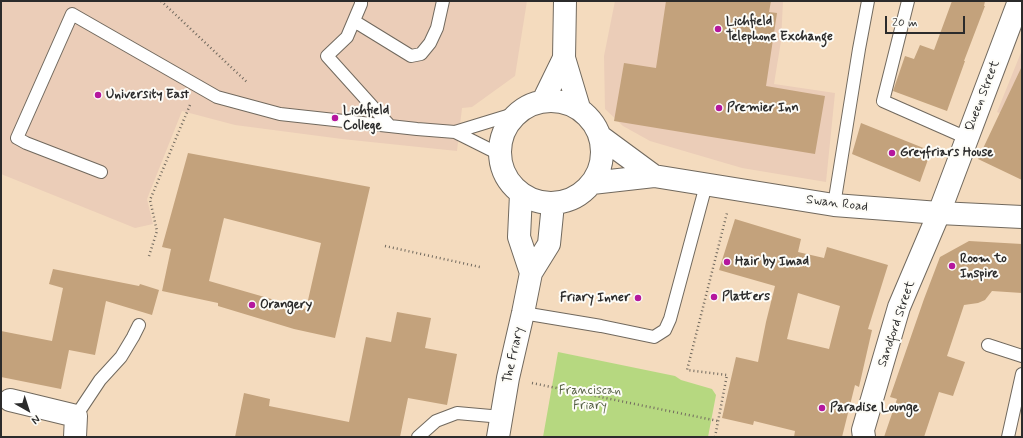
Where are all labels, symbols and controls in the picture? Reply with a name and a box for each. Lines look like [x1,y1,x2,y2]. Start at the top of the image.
scale bar [887,8,967,34]
place label: Lichfield Telephone Exchange [726,14,833,45]
text: 20 m [892,15,918,31]
marker: Lichfield Telephone Exchange [713,24,723,34]
street label: Queen Street [962,58,1004,134]
place label: University East [106,87,189,103]
marker: University East [93,90,103,100]
place label: Premier Inn [727,100,799,116]
place label: Lichfield College [343,103,389,134]
marker: Premier Inn [714,103,724,113]
marker: Lichfield College [330,113,340,123]
place label: Greyfriars House [900,145,993,161]
marker: Greyfriars House [887,148,897,158]
street label: Swan Road [805,192,869,216]
place label: Room to Inspire [960,251,1007,282]
place label: Hair by Imad [735,254,809,270]
marker: Hair by Imad [722,257,732,267]
marker: Room to Inspire [947,261,957,271]
street label: Sandford Street [875,279,919,369]
place label: Platters [722,289,770,305]
place label: Friary Inner [560,290,630,306]
marker: Platters [709,292,719,302]
marker: Friary Inner [633,293,643,303]
place label: Orangery [260,297,312,313]
marker: Orangery [247,300,257,310]
street label: The Friary [500,325,528,385]
park label: Franciscan Friary [559,383,621,414]
north arrow [8,390,48,430]
place label: Paradise Lounge [830,400,919,416]
marker: Paradise Lounge [817,403,827,413]
text: N [28,412,43,427]

